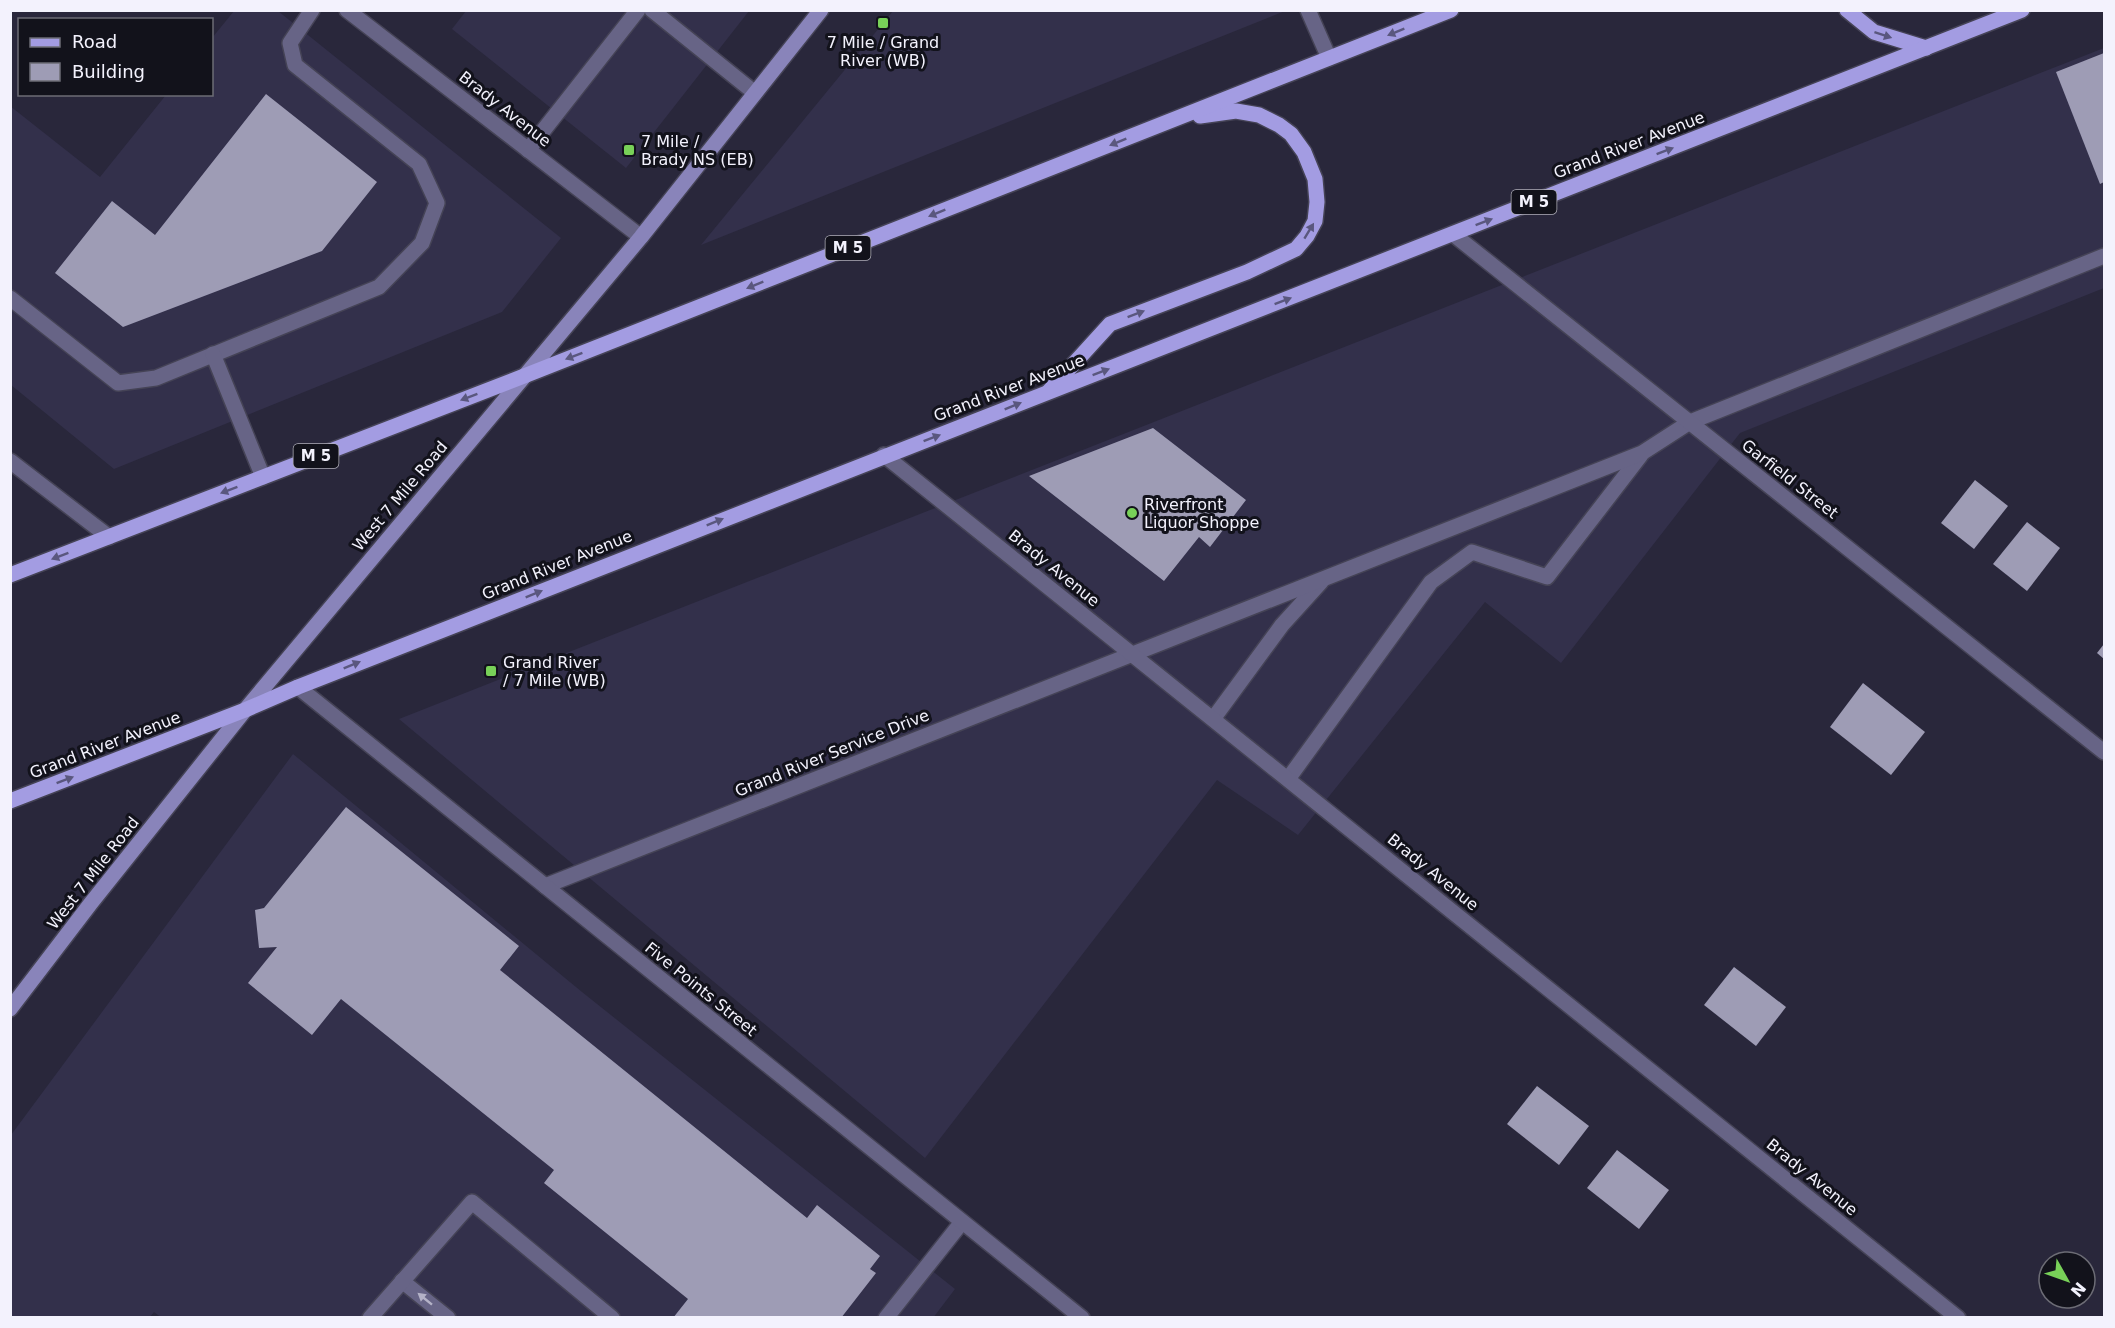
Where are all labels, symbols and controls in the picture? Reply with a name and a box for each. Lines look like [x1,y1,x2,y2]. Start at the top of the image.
marker: 7 Mile / Grand River (WB) [876,16,890,30]
legend [18,18,213,96]
one-way arrow [1387,27,1405,37]
text: Road [72,31,117,52]
one-way arrow [1874,31,1892,40]
place label: 7 Mile / Grand River (WB) [827,33,939,70]
text: Building [72,61,145,82]
street label: Brady Avenue [455,67,555,151]
street label: Grand River Avenue [1551,107,1707,183]
place label: 7 Mile / Brady NS (EB) [641,132,754,169]
one-way arrow [1109,138,1127,147]
marker: 7 Mile / Brady NS (EB) [622,143,636,157]
one-way arrow [1657,145,1675,155]
road number: M 5 [1512,190,1556,214]
one-way arrow [927,209,945,219]
one-way arrow [1475,217,1493,226]
one-way arrow [1304,222,1314,239]
road number: M 5 [826,236,870,260]
one-way arrow [746,280,764,290]
one-way arrow [1274,296,1292,305]
one-way arrow [1127,308,1145,318]
street label: Grand River Avenue [931,350,1087,426]
one-way arrow [565,352,583,362]
one-way arrow [1092,367,1110,376]
one-way arrow [460,392,478,402]
one-way arrow [1004,401,1022,411]
one-way arrow [923,432,941,442]
street label: Garfield Street [1738,435,1842,523]
street label: West 7 Mile Road [349,437,451,555]
road number: M 5 [294,444,338,468]
one-way arrow [219,485,237,495]
place label: Riverfront Liquor Shoppe [1144,495,1259,532]
marker: Riverfront Liquor Shoppe [1125,506,1139,520]
one-way arrow [706,517,724,526]
street label: Grand River Avenue [479,526,635,604]
street label: Brady Avenue [1005,526,1103,610]
one-way arrow [50,551,68,561]
one-way arrow [525,589,543,599]
place label: Grand River / 7 Mile (WB) [503,653,606,690]
one-way arrow [343,660,361,670]
marker: Grand River / 7 Mile (WB) [484,664,498,678]
street label: Grand River Service Drive [732,705,932,801]
street label: Grand River Avenue [27,707,183,783]
one-way arrow [56,774,74,784]
street label: West 7 Mile Road [43,813,143,933]
street label: Brady Avenue [1384,830,1482,914]
street label: Five Points Street [641,938,761,1040]
street label: Brady Avenue [1763,1135,1861,1219]
north arrow [2037,1250,2097,1310]
text: N [2067,1278,2090,1301]
one-way arrow [417,1293,433,1306]

